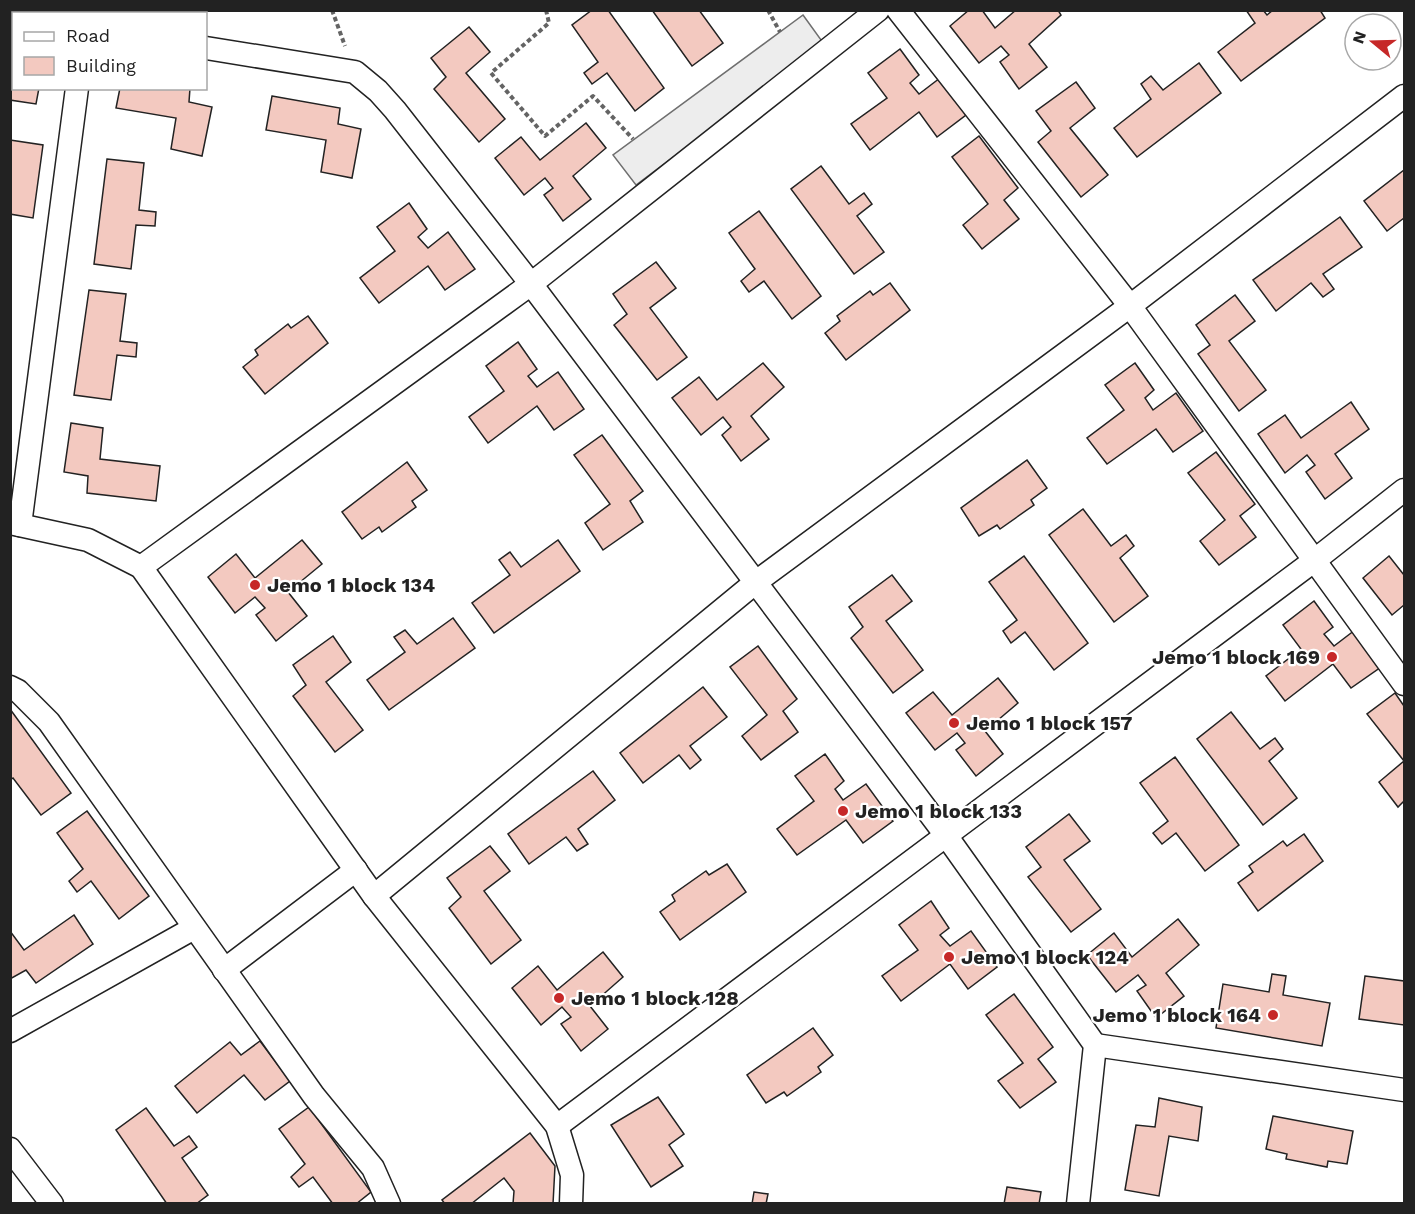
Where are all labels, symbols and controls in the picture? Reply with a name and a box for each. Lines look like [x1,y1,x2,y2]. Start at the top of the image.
legend [12,12,207,90]
north arrow [1343,12,1403,72]
text: Road [66,25,110,46]
text: N [1348,29,1370,46]
text: Building [66,55,136,76]
place label: Jemo 1 block 134 [267,573,435,597]
marker: Jemo 1 block 134 [248,578,262,592]
place label: Jemo 1 block 169 [1152,645,1320,669]
marker: Jemo 1 block 169 [1325,650,1339,664]
place label: Jemo 1 block 157 [966,711,1133,735]
marker: Jemo 1 block 157 [947,716,961,730]
place label: Jemo 1 block 133 [855,799,1022,823]
marker: Jemo 1 block 133 [836,804,850,818]
place label: Jemo 1 block 124 [961,945,1129,969]
marker: Jemo 1 block 124 [942,950,956,964]
place label: Jemo 1 block 128 [571,986,739,1010]
marker: Jemo 1 block 128 [552,991,566,1005]
place label: Jemo 1 block 164 [1092,1003,1261,1027]
marker: Jemo 1 block 164 [1266,1008,1280,1022]

